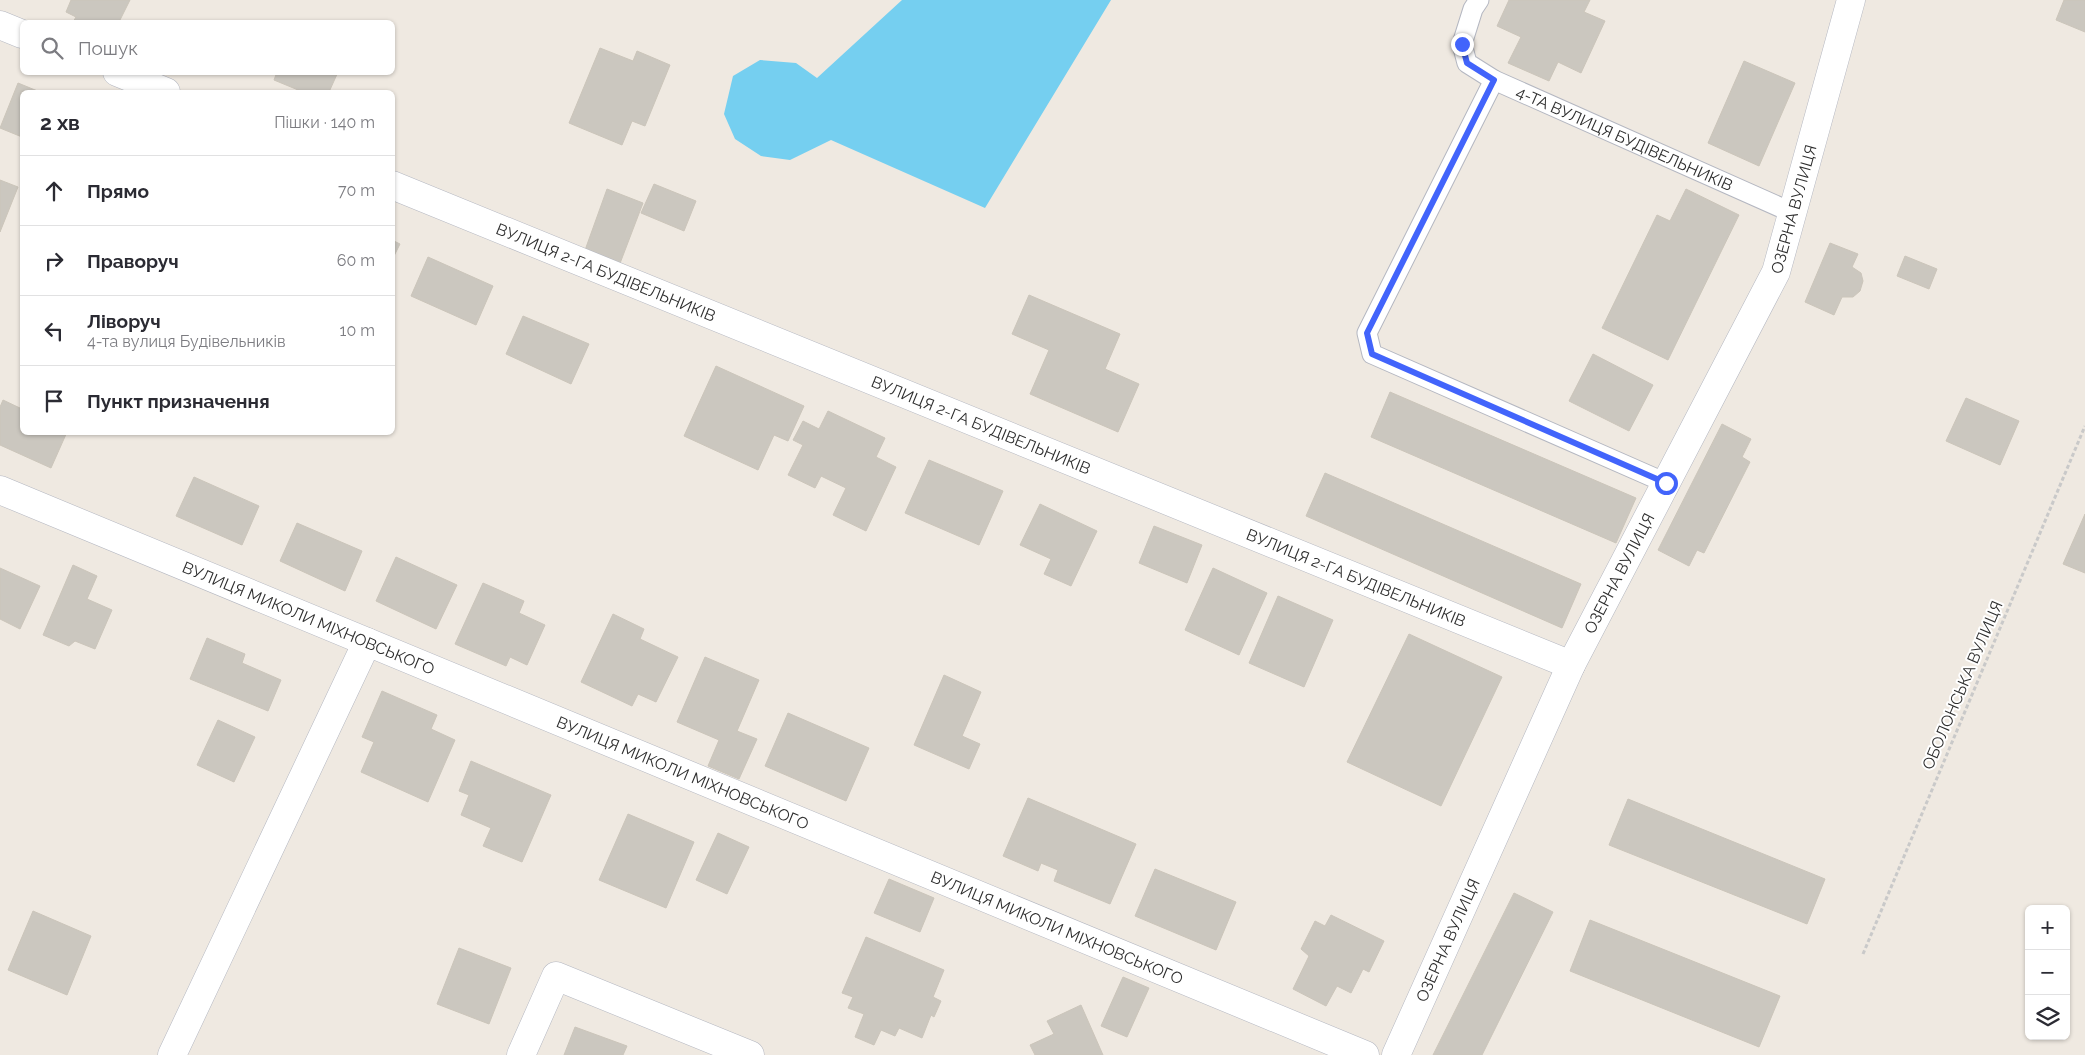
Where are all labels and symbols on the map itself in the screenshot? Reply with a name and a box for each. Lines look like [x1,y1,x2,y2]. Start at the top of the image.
route end [1451,33,1474,56]
street label: 4-ТА ВУЛИЦЯ БУДІВЕЛЬНИКІВ [1513,82,1735,195]
street label: ОЗЕРНА ВУЛИЦЯ [1767,143,1821,276]
street label: ВУЛИЦЯ 2-ГА БУДІВЕЛЬНИКІВ [493,219,718,326]
street label: ВУЛИЦЯ 2-ГА БУДІВЕЛЬНИКІВ [868,372,1093,478]
route start [1655,472,1678,495]
street label: ОЗЕРНА ВУЛИЦЯ [1580,510,1658,637]
street label: ВУЛИЦЯ 2-ГА БУДІВЕЛЬНИКІВ [1244,525,1468,631]
street label: ВУЛИЦЯ МИКОЛИ МІХНОВСЬКОГО [179,558,437,679]
street label: ОБОЛОНСЬКА ВУЛИЦЯ [1918,598,2007,772]
street label: ВУЛИЦЯ МИКОЛИ МІХНОВСЬКОГО [554,712,812,834]
street label: ВУЛИЦЯ МИКОЛИ МІХНОВСЬКОГО [928,867,1186,989]
street label: ОЗЕРНА ВУЛИЦЯ [1412,876,1484,1005]

